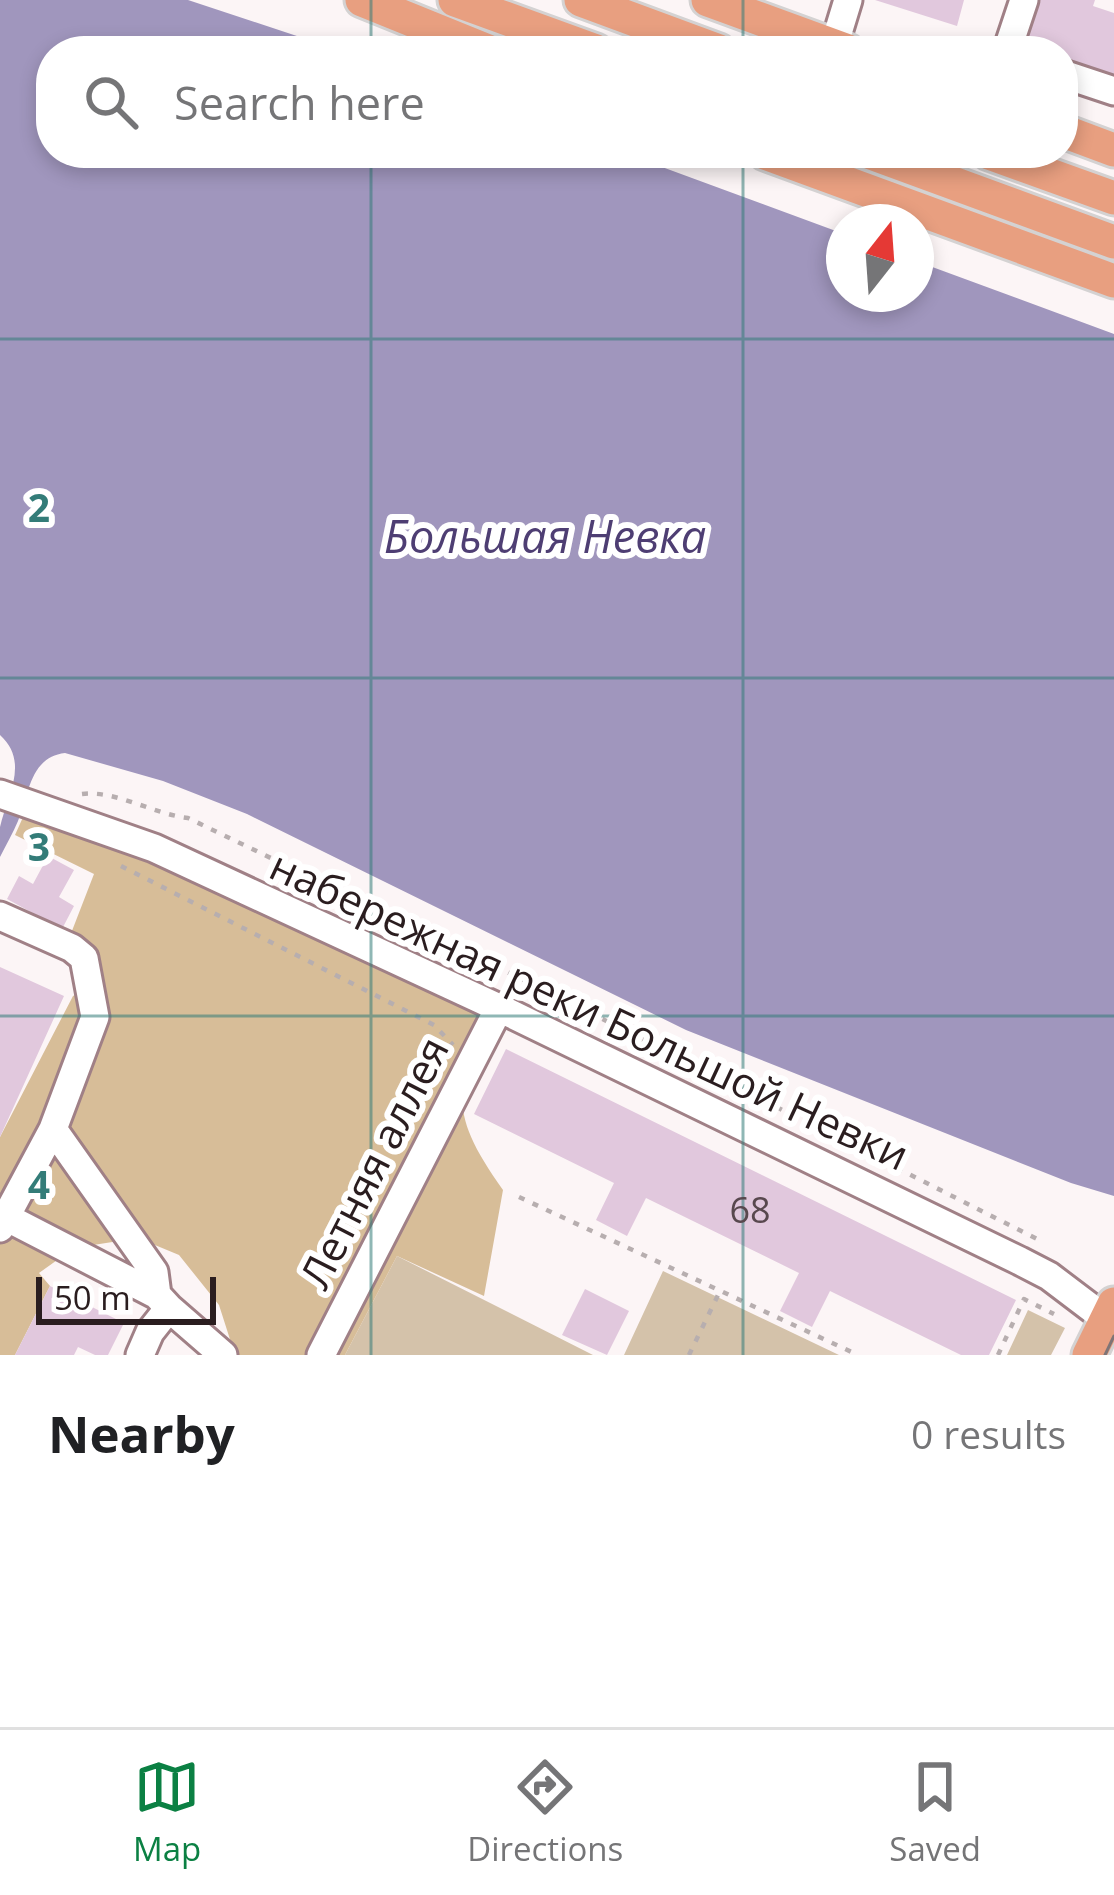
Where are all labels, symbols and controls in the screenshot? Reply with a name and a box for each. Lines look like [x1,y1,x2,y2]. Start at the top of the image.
search box [36,36,1078,168]
icon: search [78,69,144,135]
text: Search here [174,72,425,133]
north arrow [826,204,934,312]
text: 2 [28,480,50,533]
water label: Большая Невка [384,505,706,566]
text: 3 [28,819,50,872]
street label: набережная реки Большой Невки [261,836,919,1182]
street label: Летняя аллея [285,1026,461,1298]
text: 4 [28,1157,50,1210]
house number: 68 [729,1185,771,1234]
scale bar [36,1271,216,1324]
text: 50 m [54,1275,131,1320]
text: Nearby [48,1398,235,1468]
text: 0 results [911,1407,1066,1460]
tab: Map [133,1754,201,1871]
tab: Directions [467,1754,623,1871]
tab: Saved [889,1754,981,1871]

